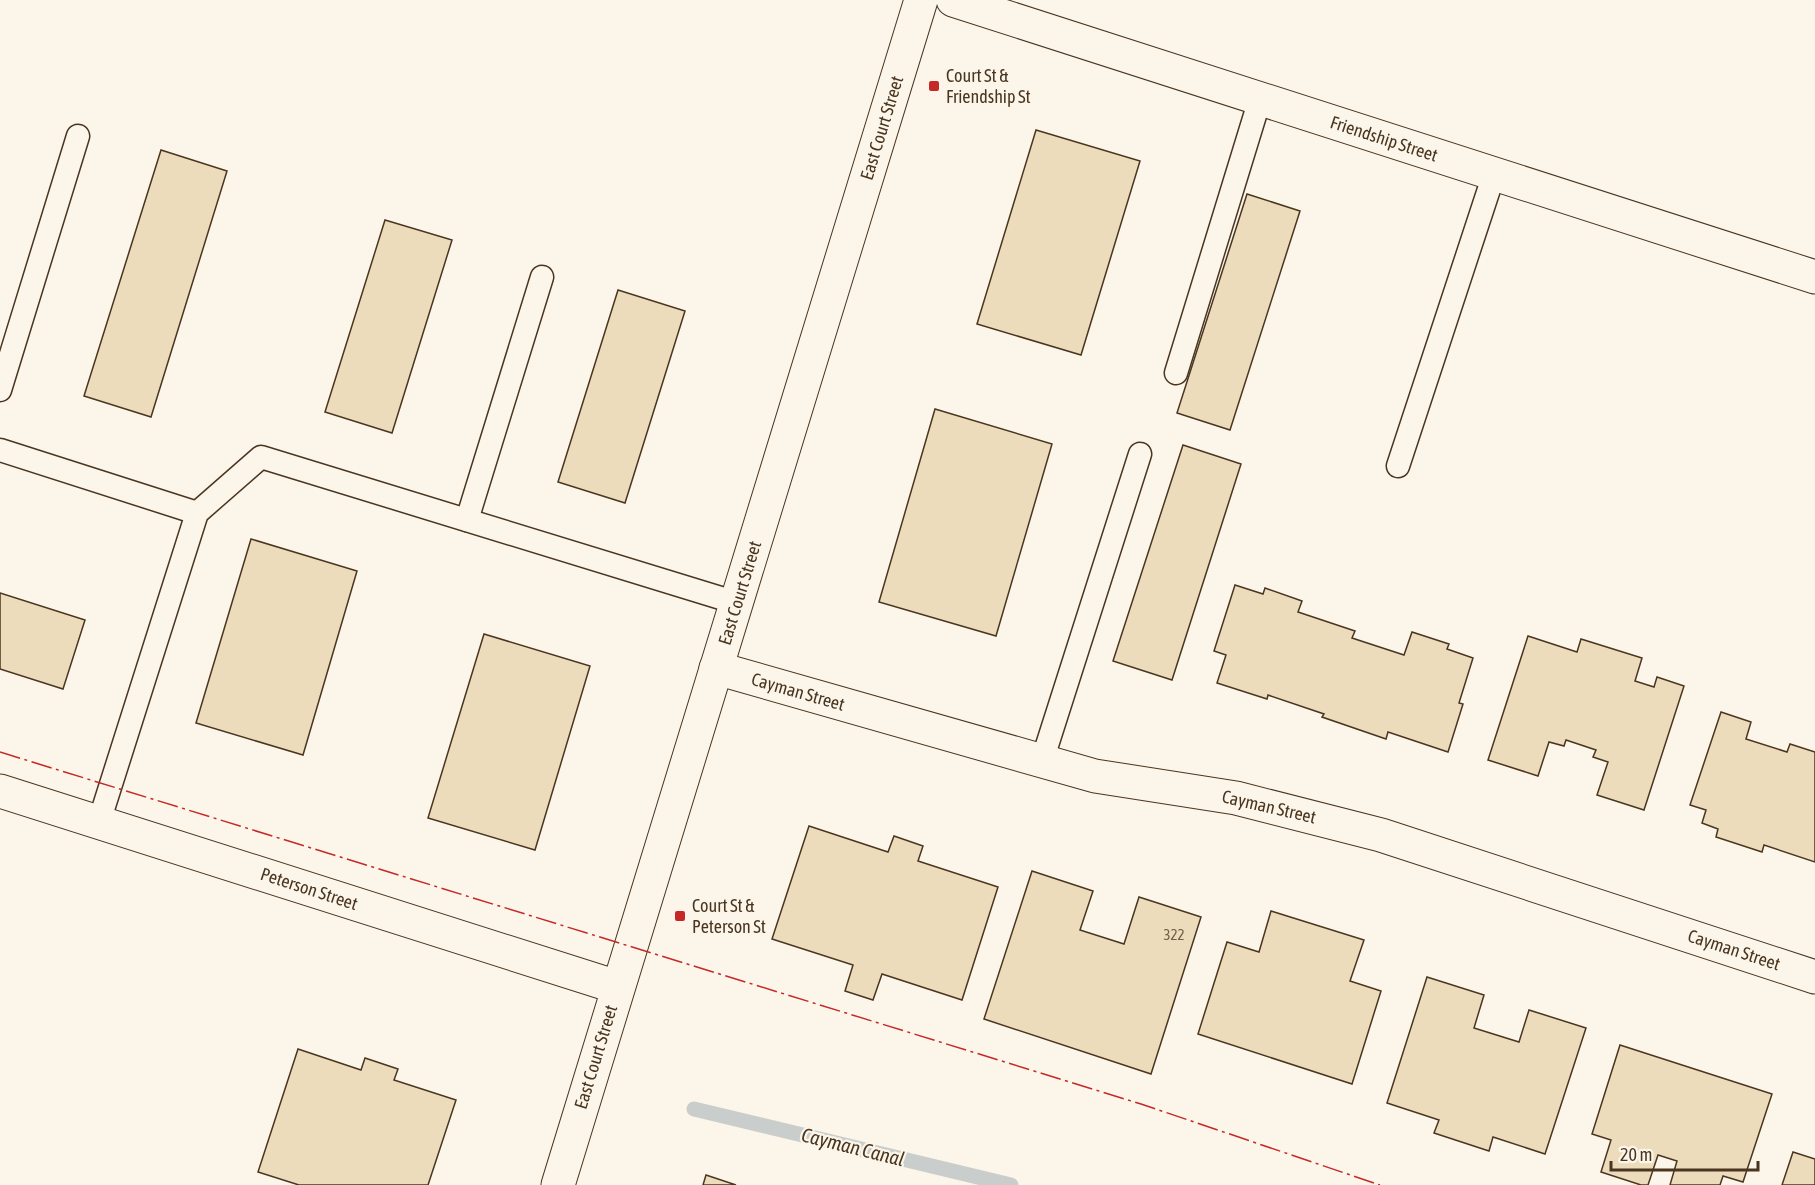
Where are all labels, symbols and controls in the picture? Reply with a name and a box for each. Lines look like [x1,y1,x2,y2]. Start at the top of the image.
place label: Court St & Friendship St [946,65,1031,107]
street label: East Court Street [856,73,907,182]
marker: Court St & Friendship St [927,79,941,93]
street label: Friendship Street [1328,111,1440,166]
street label: East Court Street [714,538,765,647]
street label: Cayman Street [749,668,847,715]
street label: Cayman Street [1220,785,1318,828]
street label: Peterson Street [258,863,360,914]
place label: Court St & Peterson St [692,895,766,937]
marker: Court St & Peterson St [673,909,687,923]
street label: Cayman Street [1685,925,1783,974]
house number: 322 [1163,926,1185,943]
street label: East Court Street [570,1002,621,1111]
water label: Cayman Canal [799,1123,907,1170]
scale bar [1611,1134,1758,1172]
text: 20 m [1620,1144,1652,1165]

